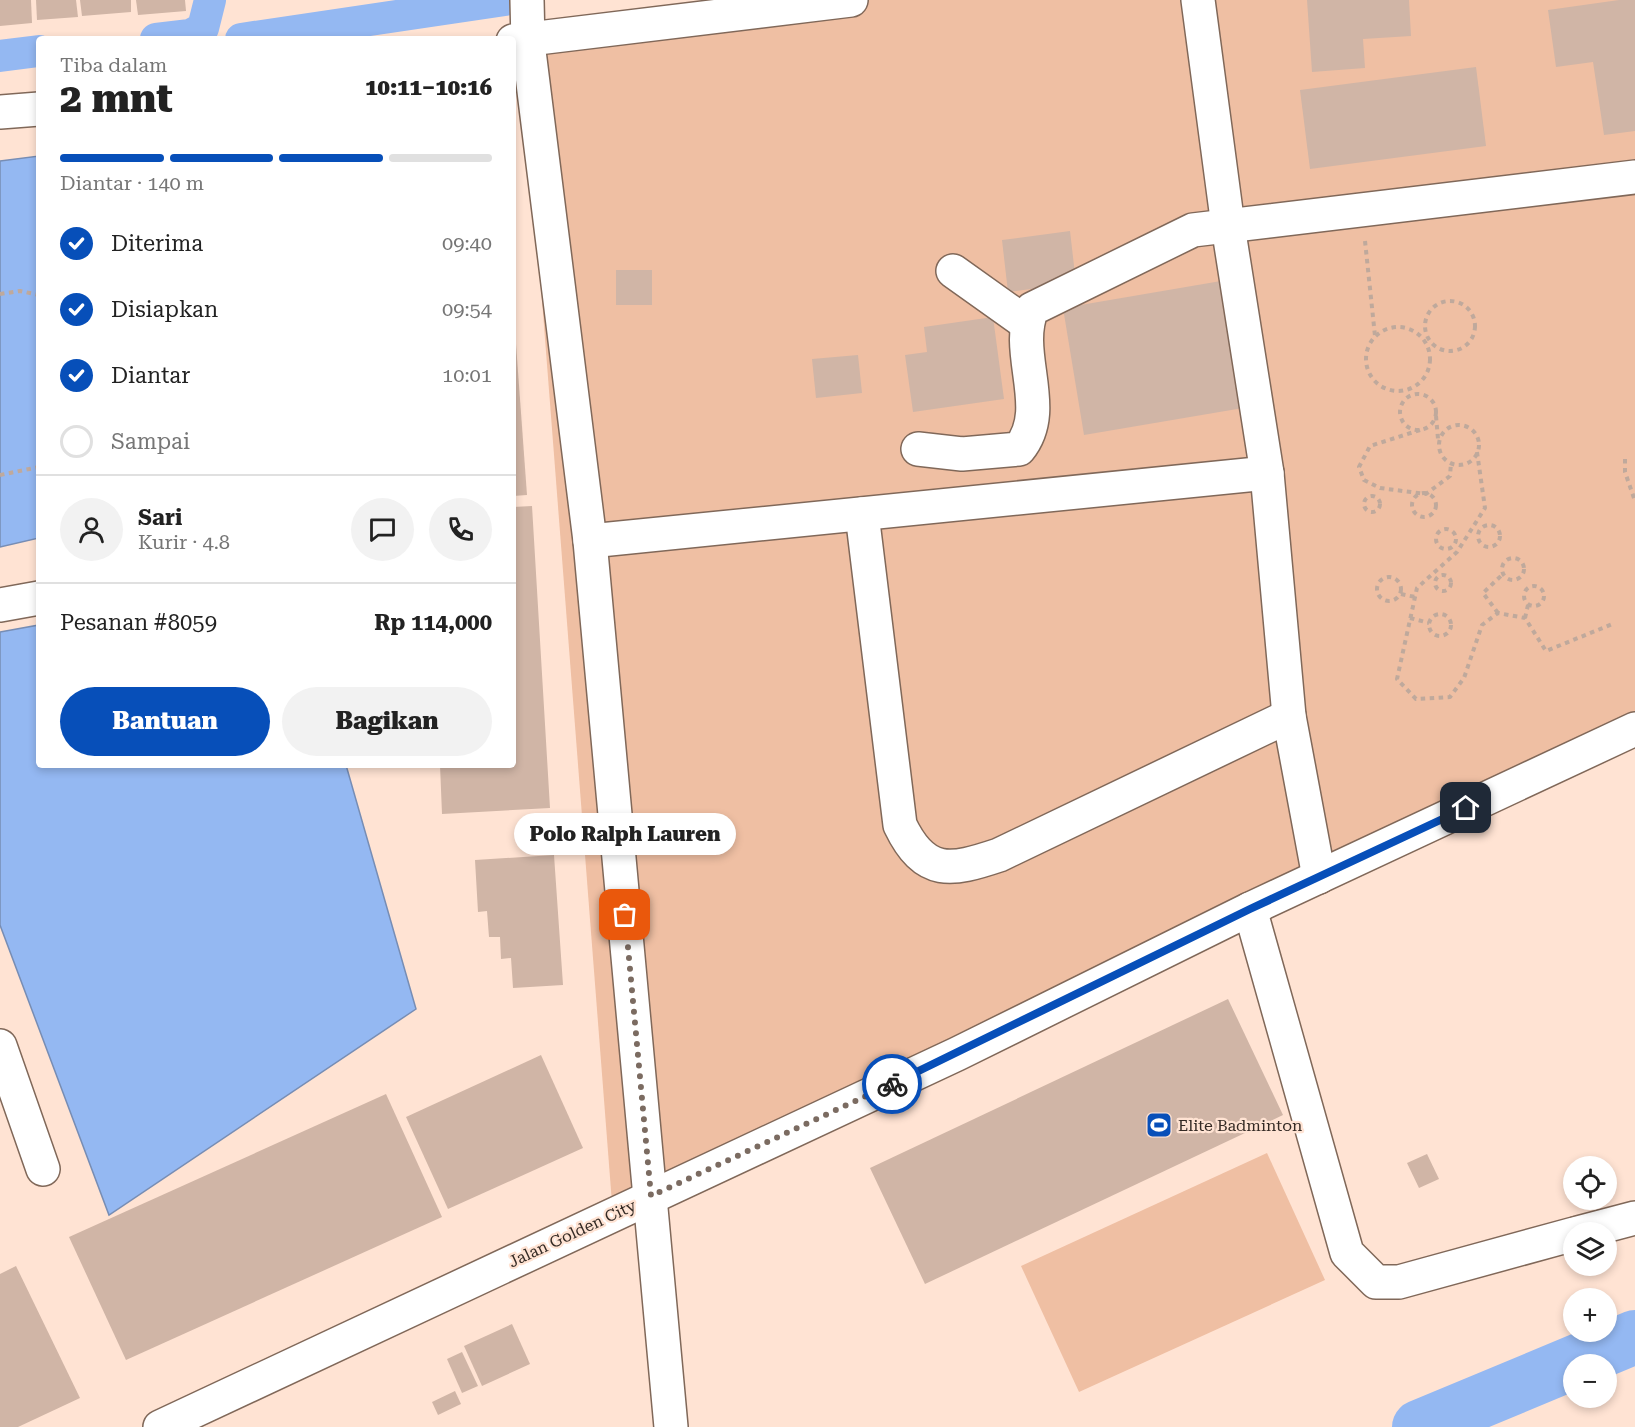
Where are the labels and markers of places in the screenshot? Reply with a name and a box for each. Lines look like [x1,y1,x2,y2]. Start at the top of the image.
pin [1440,782,1491,833]
callout: Polo Ralph Lauren [514,813,736,855]
pin [599,889,650,940]
sports icon: Elite Badminton [1144,1110,1174,1140]
place label: Elite Badminton [1178,1116,1302,1135]

